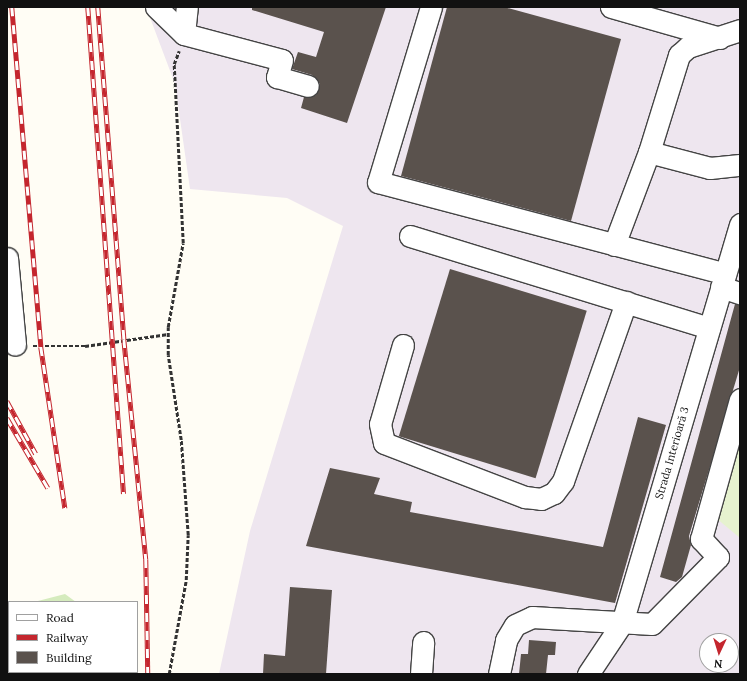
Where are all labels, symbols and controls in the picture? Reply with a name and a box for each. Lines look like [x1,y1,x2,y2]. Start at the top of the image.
street label: Strada Interioară 3 [652,405,692,501]
legend [8,601,138,673]
text: Road [46,610,74,625]
text: Railway [46,630,88,645]
north arrow [699,633,739,673]
text: Building [46,650,92,665]
text: N [714,657,723,671]

